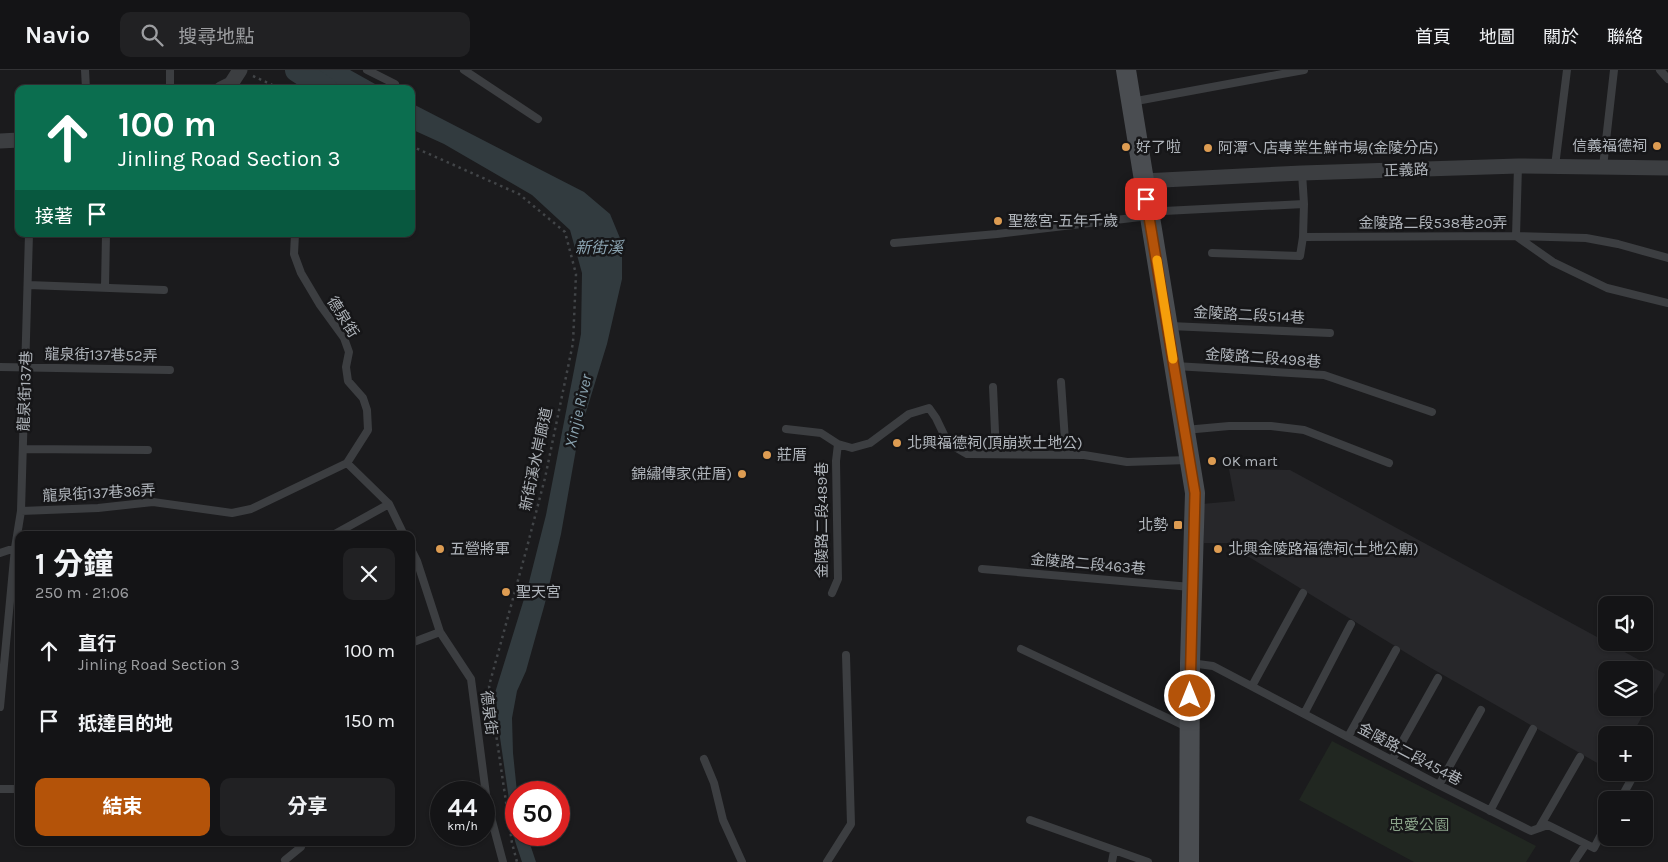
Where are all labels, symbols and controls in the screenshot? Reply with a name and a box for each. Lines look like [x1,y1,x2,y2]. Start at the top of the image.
search box [120,12,470,57]
text: Navio [25,21,90,49]
icon: search [138,21,166,49]
text: 搜尋地點 [178,26,254,48]
text: 首頁 [1415,26,1451,48]
text: 地圖 [1479,26,1515,48]
text: 關於 [1543,26,1579,48]
text: 聯絡 [1607,26,1643,48]
text: 100 m [118,104,217,145]
icon: ahead [35,105,100,170]
place label: 信義福德祠 [1572,137,1647,155]
place label: 好了啦 [1136,138,1181,156]
place label: 阿潭ㄟ店專業生鮮市場(金陵分店) [1218,139,1439,157]
marker: 信義福德祠 [1651,140,1663,152]
marker: 好了啦 [1120,141,1132,153]
marker: 阿潭ㄟ店專業生鮮市場(金陵分店) [1202,142,1214,154]
text: Jinling Road Section 3 [118,146,341,172]
street label: 正義路 [1383,160,1429,180]
pin [1125,178,1167,220]
icon: arrive [1132,185,1160,213]
icon: arrive [83,200,111,228]
text: 接著 [35,206,73,228]
place label: 聖慈宮-五年千歲 [1008,212,1118,230]
street label: 金陵路二段538巷20弄 [1358,214,1508,232]
marker: 聖慈宮-五年千歲 [992,215,1004,227]
water label: 新街溪 [575,238,625,257]
street label: 德泉街 [323,293,363,341]
street label: 金陵路二段514巷 [1193,303,1305,327]
street label: 龍泉街137巷52弄 [44,345,158,365]
street label: 金陵路二段498巷 [1204,345,1322,371]
street label: 龍泉街137巷 [15,350,35,432]
water label: Xinjie River [560,372,596,450]
street label: 新街溪水岸廊道 [516,406,556,512]
place label: 北興福德祠(頂崩崁土地公) [907,434,1083,452]
marker: 北興福德祠(頂崩崁土地公) [891,437,903,449]
place label: 莊厝 [777,446,807,464]
marker: 莊厝 [761,449,773,461]
place label: OK mart [1222,452,1278,470]
marker: OK mart [1206,455,1218,467]
street label: 金陵路二段489巷 [813,462,831,578]
place label: 錦繡傳家(莊厝) [631,465,732,483]
marker: 錦繡傳家(莊厝) [736,468,748,480]
street label: 龍泉街137巷36弄 [42,481,156,505]
place label: 北勢 [1138,516,1168,534]
marker: 北勢 [1172,519,1184,531]
place label: 五營將軍 [450,540,510,558]
place label: 北興金陵路福德祠(土地公廟) [1228,540,1419,558]
marker: 五營將軍 [434,543,446,555]
marker: 北興金陵路福德祠(土地公廟) [1212,543,1224,555]
text: 1 分鐘 [35,546,113,582]
button: close [343,548,395,600]
street label: 金陵路二段463巷 [1030,550,1146,578]
text: 250 m · 21:06 [35,583,129,602]
place label: 聖天宮 [516,583,561,601]
marker: 聖天宮 [500,586,512,598]
map controls [1598,596,1653,846]
button: sound [1598,596,1653,651]
text: 直行 [78,633,116,655]
icon: ahead [35,637,63,665]
text: 100 m [344,640,395,662]
text: Jinling Road Section 3 [78,655,240,674]
button: layers [1598,661,1653,716]
position arrow [1163,669,1215,721]
street label: 德泉街 [477,690,501,736]
icon: arrive [35,707,63,735]
text: 150 m [344,710,395,732]
text: 抵達目的地 [78,713,173,735]
street label: 金陵路二段454巷 [1355,719,1465,789]
button: + [1598,726,1653,781]
button: 結束 [35,778,210,836]
button: 分享 [220,778,395,836]
speed limit sign: 50 [505,781,570,846]
button: − [1598,791,1653,846]
text: 44 [448,793,477,822]
park label: 忠愛公園 [1389,816,1449,834]
text: km/h [447,819,478,833]

